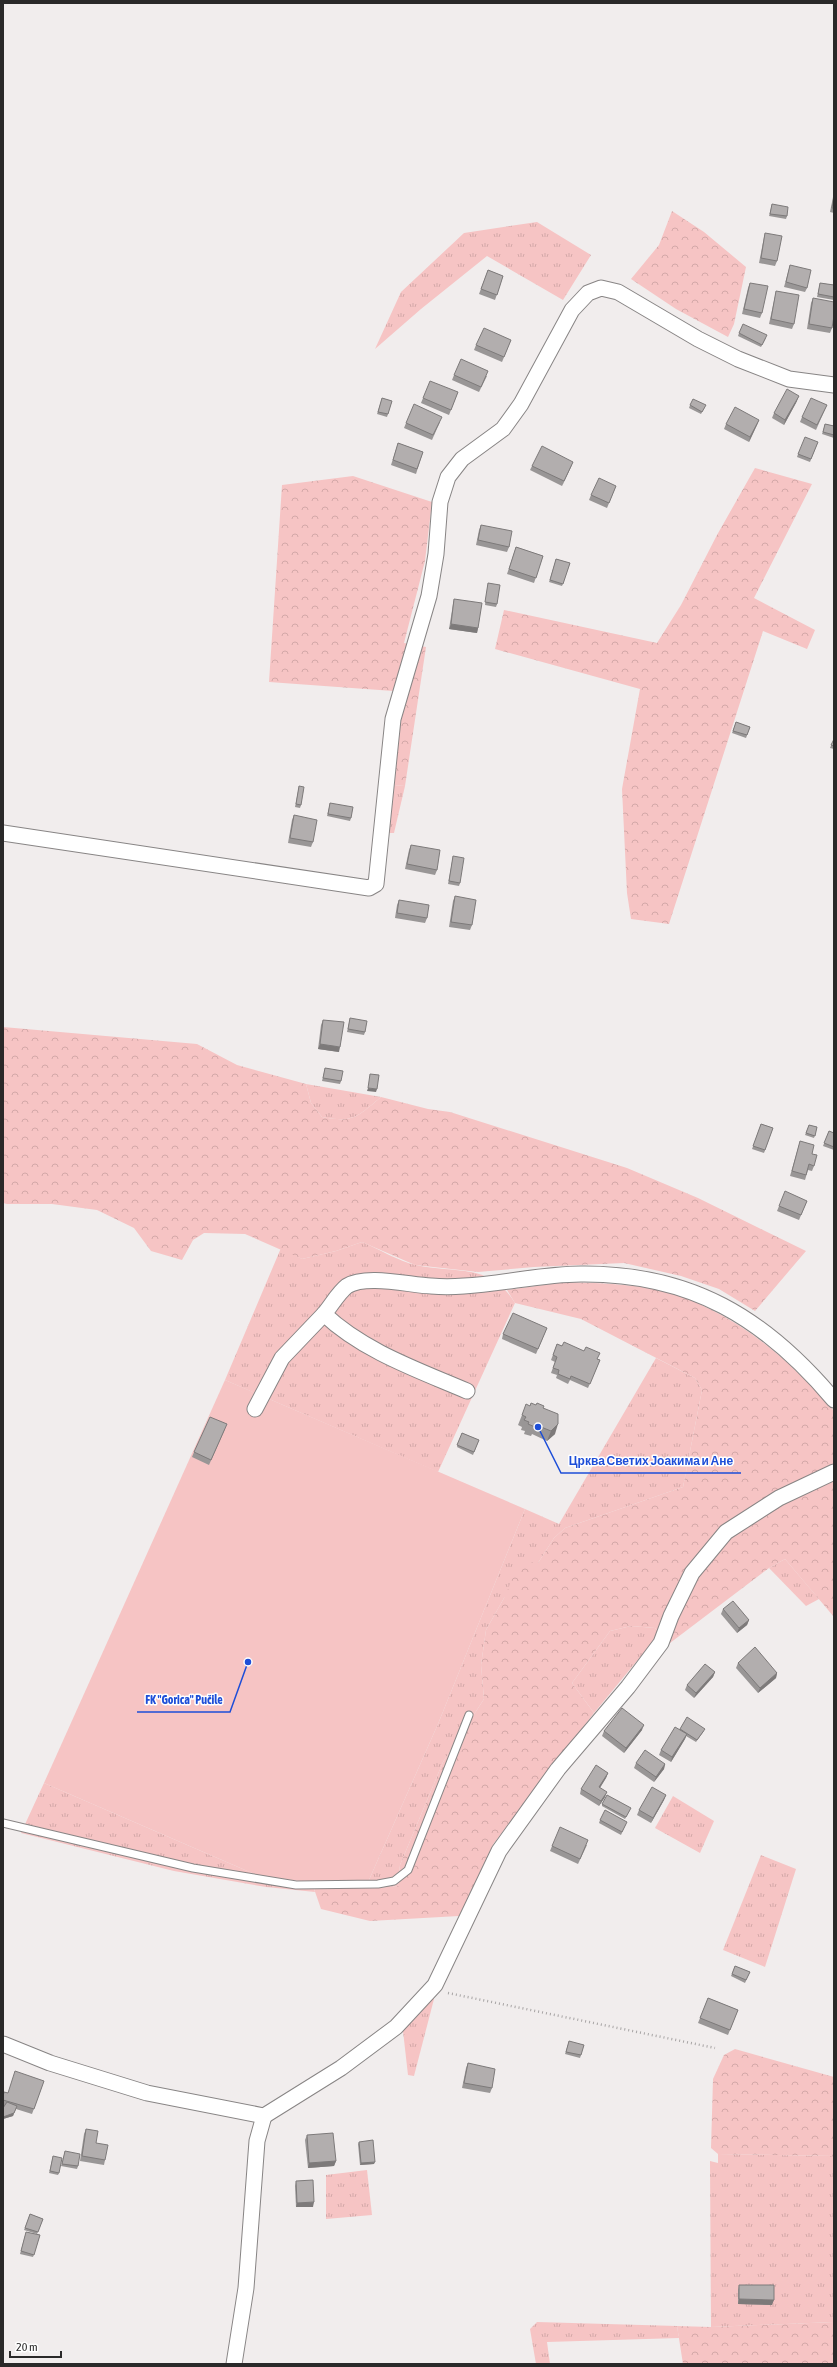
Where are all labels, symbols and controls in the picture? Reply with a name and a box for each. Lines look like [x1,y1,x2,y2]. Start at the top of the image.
callout: Црква Светих Јоакима и Ане [561,1449,741,1473]
text: Црква Светих Јоакима и Ане [569,1454,733,1468]
callout: FK "Gorica" Pučile [137,1688,230,1712]
text: FK "Gorica" Pučile [145,1693,223,1707]
scale bar [10,2333,61,2359]
text: 20 m [16,2340,38,2354]

